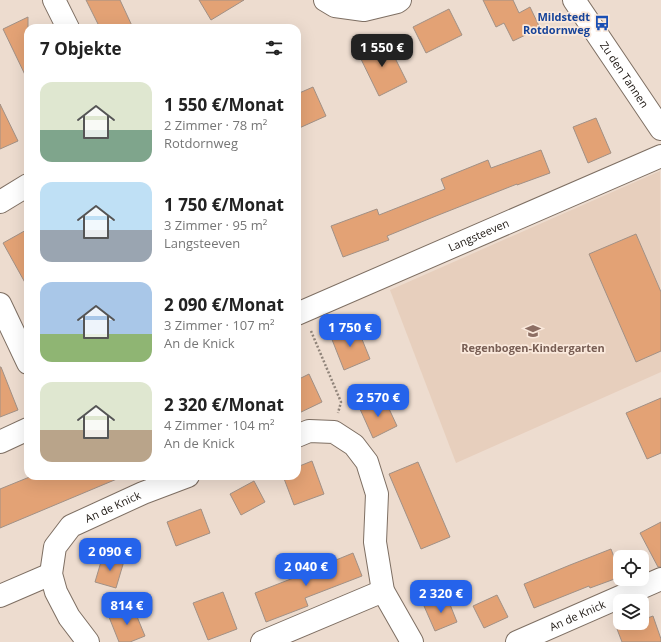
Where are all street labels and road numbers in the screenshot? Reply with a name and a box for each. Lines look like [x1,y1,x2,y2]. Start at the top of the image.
street label: Zu den Tannen [597,38,652,110]
street label: Langsteeven [446,215,511,254]
street label: An de Knick [82,487,143,526]
street label: An de Knick [547,596,608,634]

